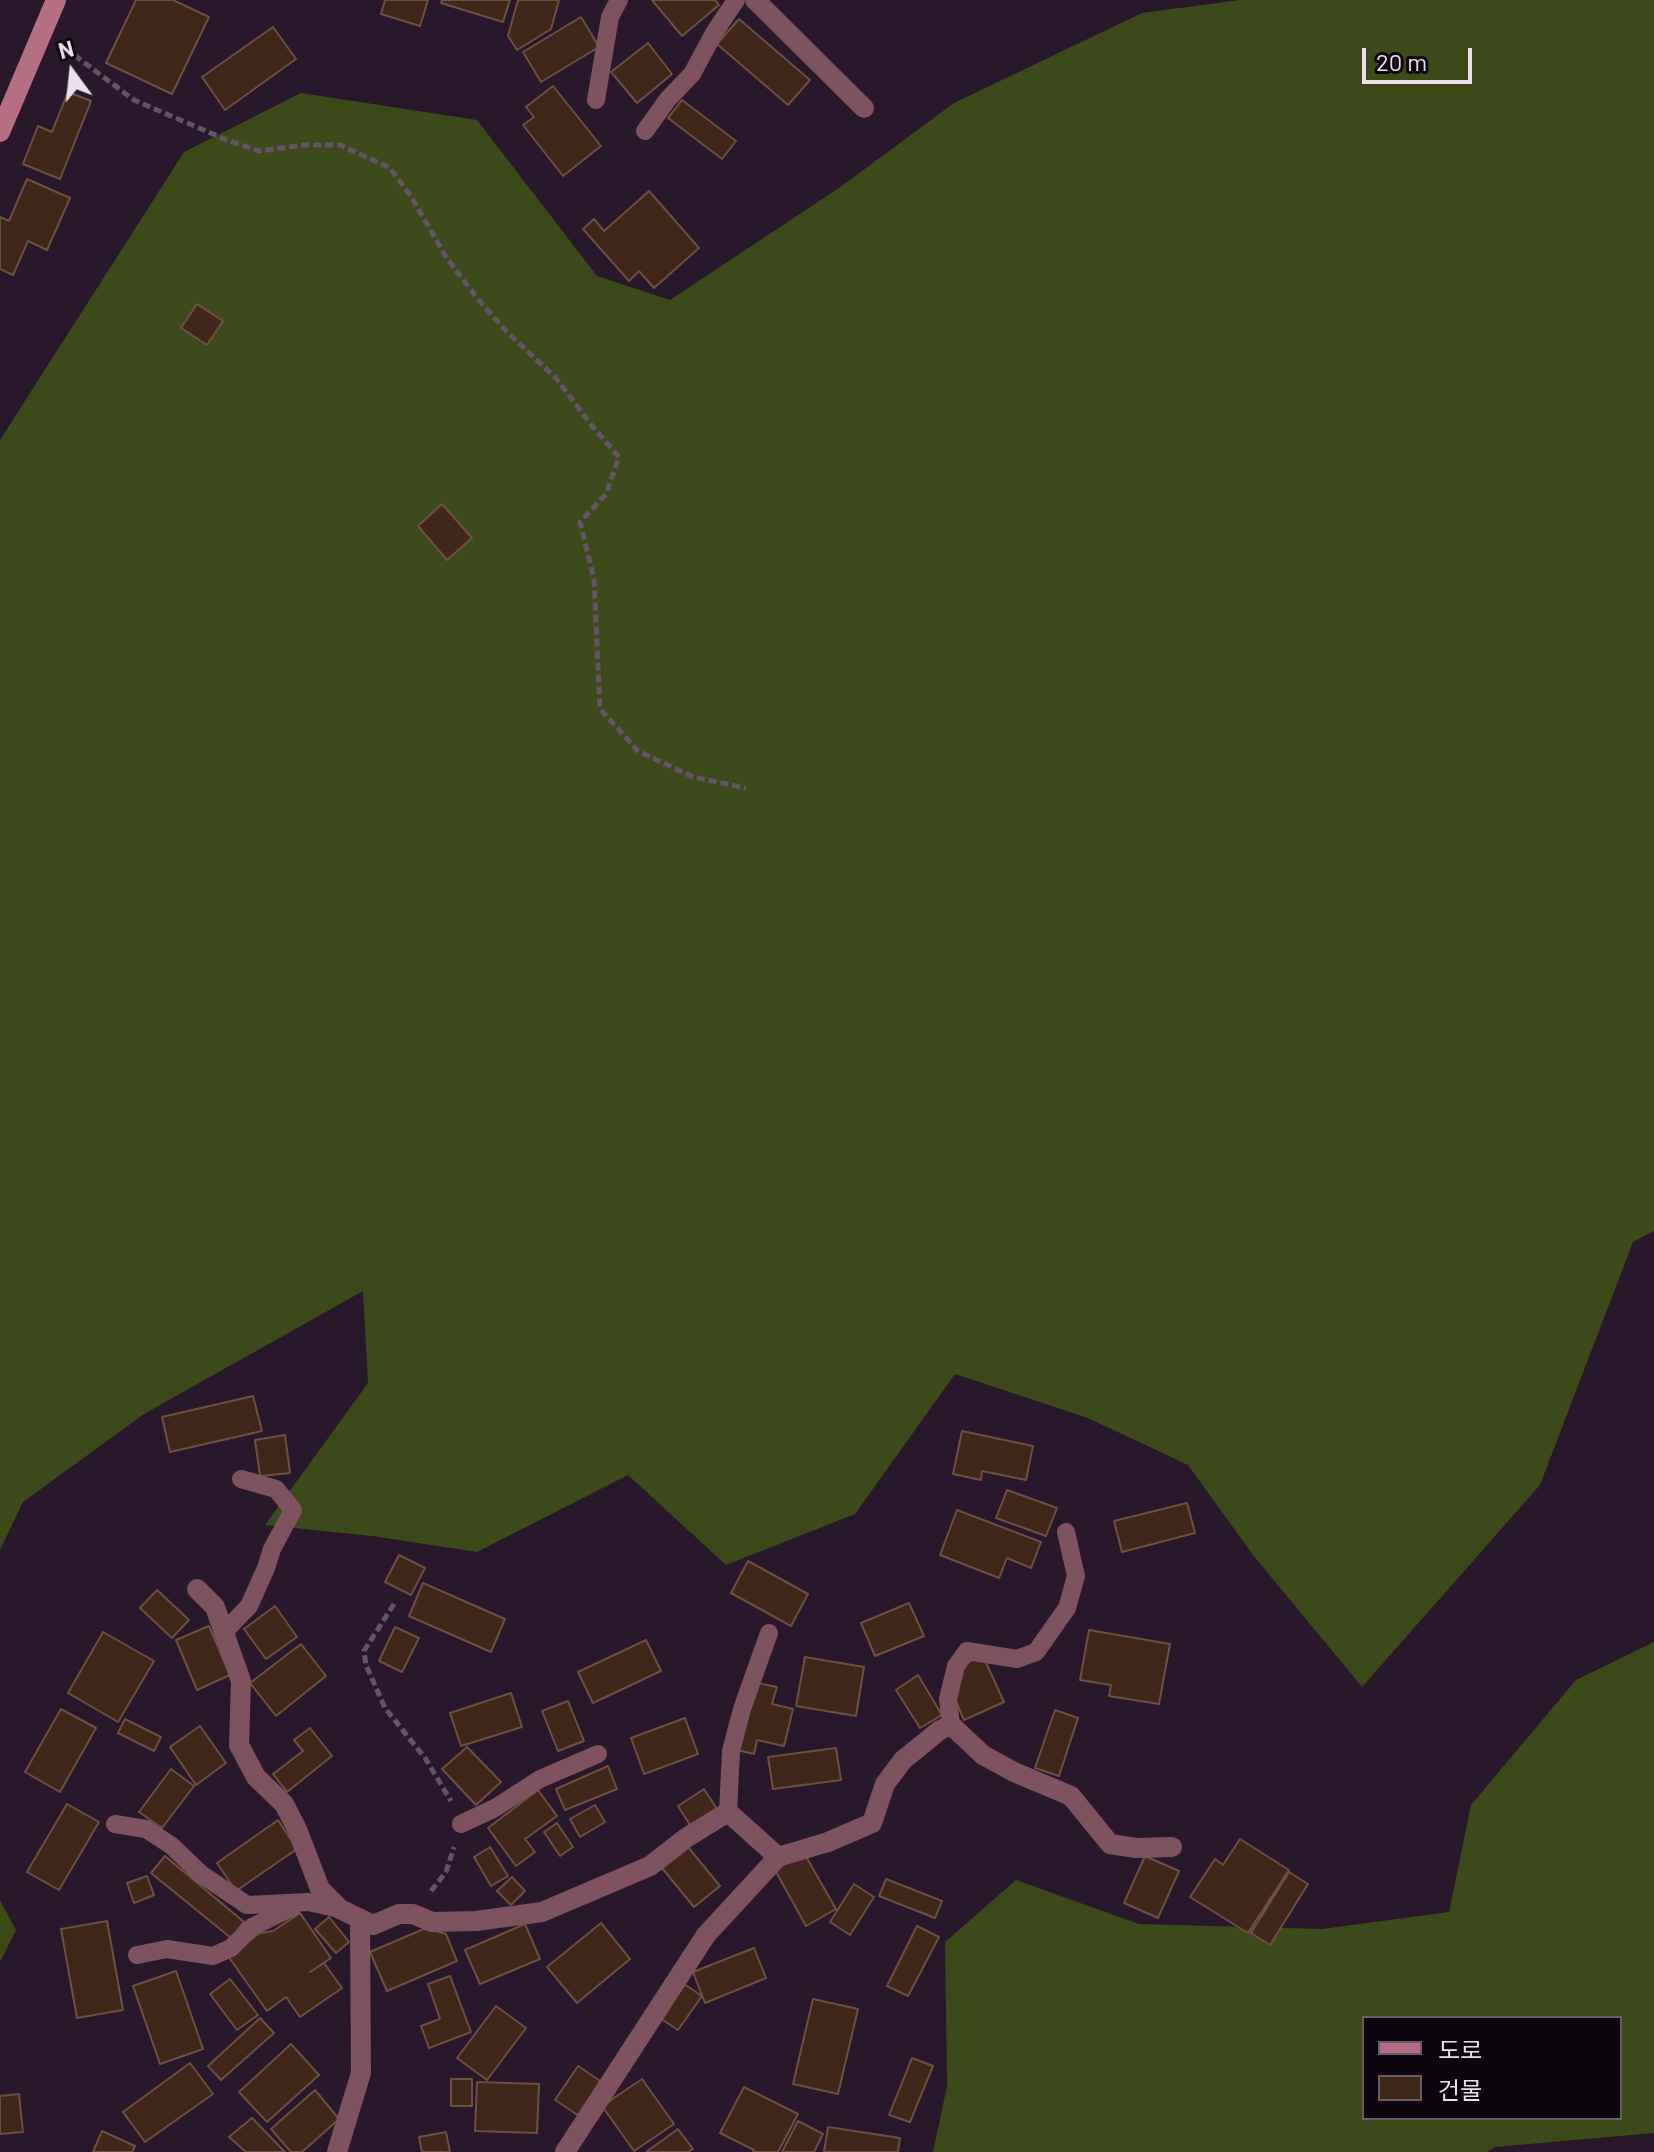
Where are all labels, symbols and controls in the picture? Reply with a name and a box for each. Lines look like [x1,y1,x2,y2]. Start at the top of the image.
north arrow [32,32,112,112]
scale bar [1366,32,1476,82]
text: N [55,34,76,63]
text: 20 m [1376,47,1427,76]
legend [1362,2016,1622,2120]
text: 도로 [1438,2035,1482,2064]
text: 건물 [1438,2075,1482,2104]

